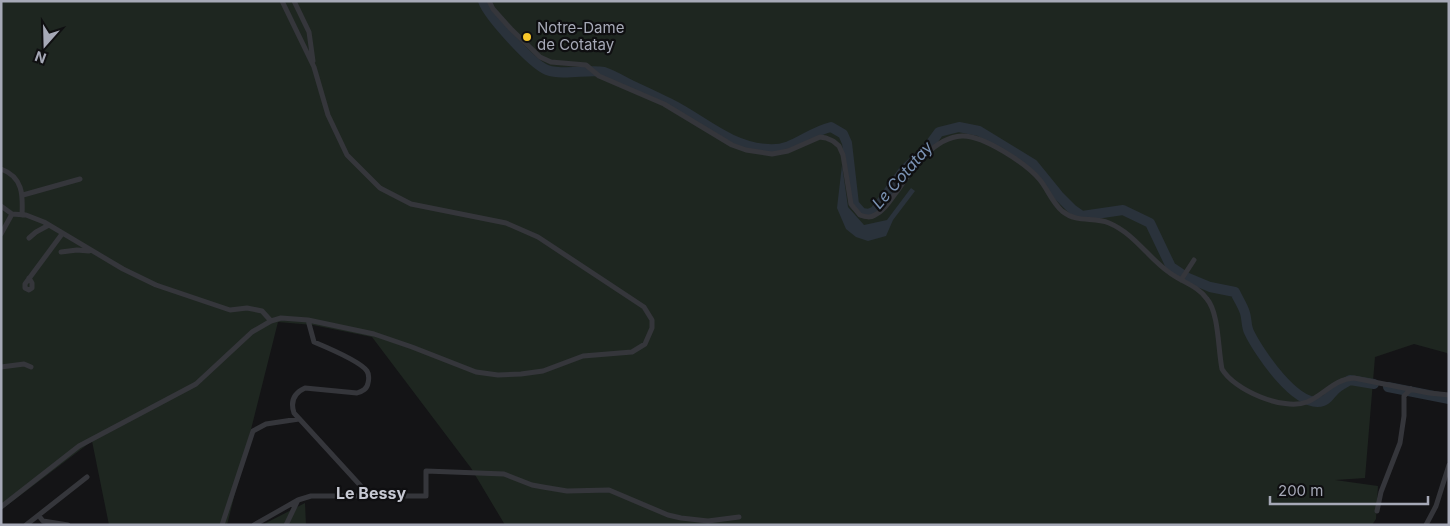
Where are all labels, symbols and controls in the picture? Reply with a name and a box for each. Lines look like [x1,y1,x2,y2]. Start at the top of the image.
place label: Notre-Dame de Cotatay [537,18,624,54]
north arrow [20,20,70,70]
marker: Notre-Dame de Cotatay [521,31,533,43]
text: N [32,48,48,67]
water label: Le Cotatay [867,136,937,213]
scale bar [1270,474,1428,506]
text: 200 m [1278,481,1323,500]
district label: Le Bessy [336,483,406,503]

